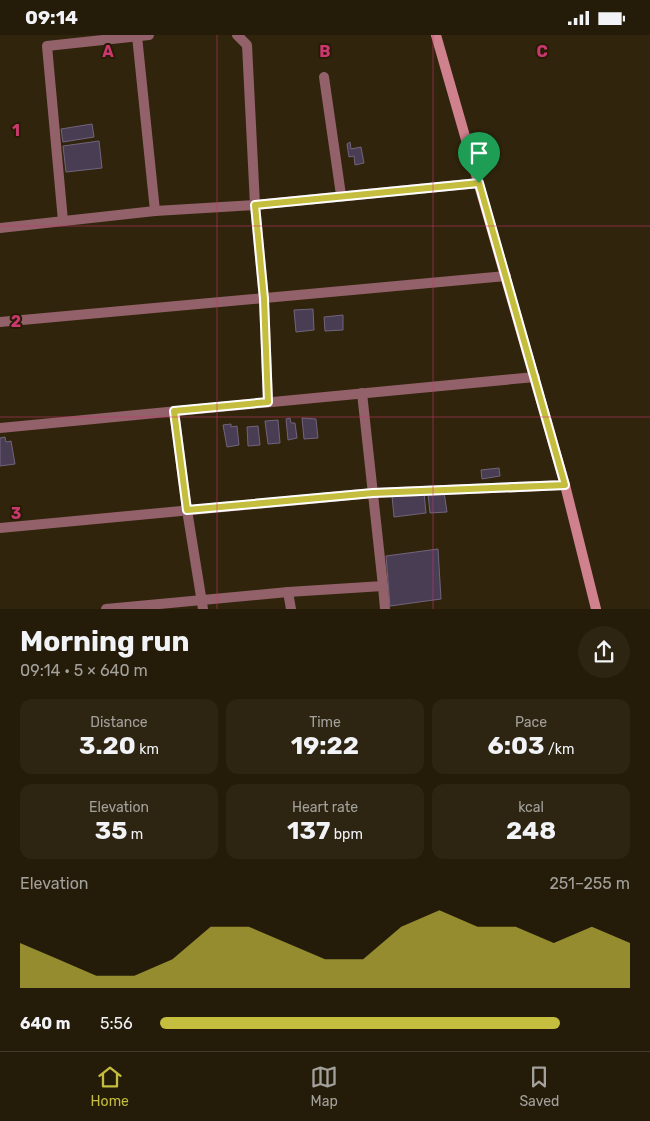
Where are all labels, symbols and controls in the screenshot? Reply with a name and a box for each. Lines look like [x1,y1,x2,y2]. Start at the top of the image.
text: 09:14 [25,6,78,29]
text: A [102,42,114,61]
text: B [319,42,331,61]
text: C [536,42,548,61]
text: 1 [12,121,20,140]
pin [458,132,500,183]
icon: arrive [465,139,493,167]
text: 2 [11,312,21,331]
text: 3 [11,504,21,523]
text: Morning run [20,625,189,658]
button: share [578,626,630,678]
text: 09:14 · 5 × 640 m [20,661,148,680]
text: Distance [90,714,148,731]
text: Time [309,714,341,731]
text: Pace [515,714,547,731]
text: 3.20 [79,731,136,760]
text: 19:22 [291,731,359,760]
text: 6:03 [488,731,545,760]
text: km [136,741,159,758]
text: /km [545,741,574,758]
text: Elevation [89,799,149,816]
text: Heart rate [292,799,358,816]
text: kcal [518,799,544,816]
text: 35 [95,816,127,845]
text: 137 [287,816,330,845]
text: 248 [506,816,556,845]
text: m [127,826,143,843]
text: bpm [330,826,363,843]
text: Elevation [20,874,89,893]
text: 251–255 m [549,874,630,893]
text: 640 m [20,1014,70,1033]
text: 5:56 [100,1014,133,1033]
tab: Home [91,1063,129,1110]
tab: Map [310,1063,338,1110]
tab: Saved [519,1063,559,1110]

